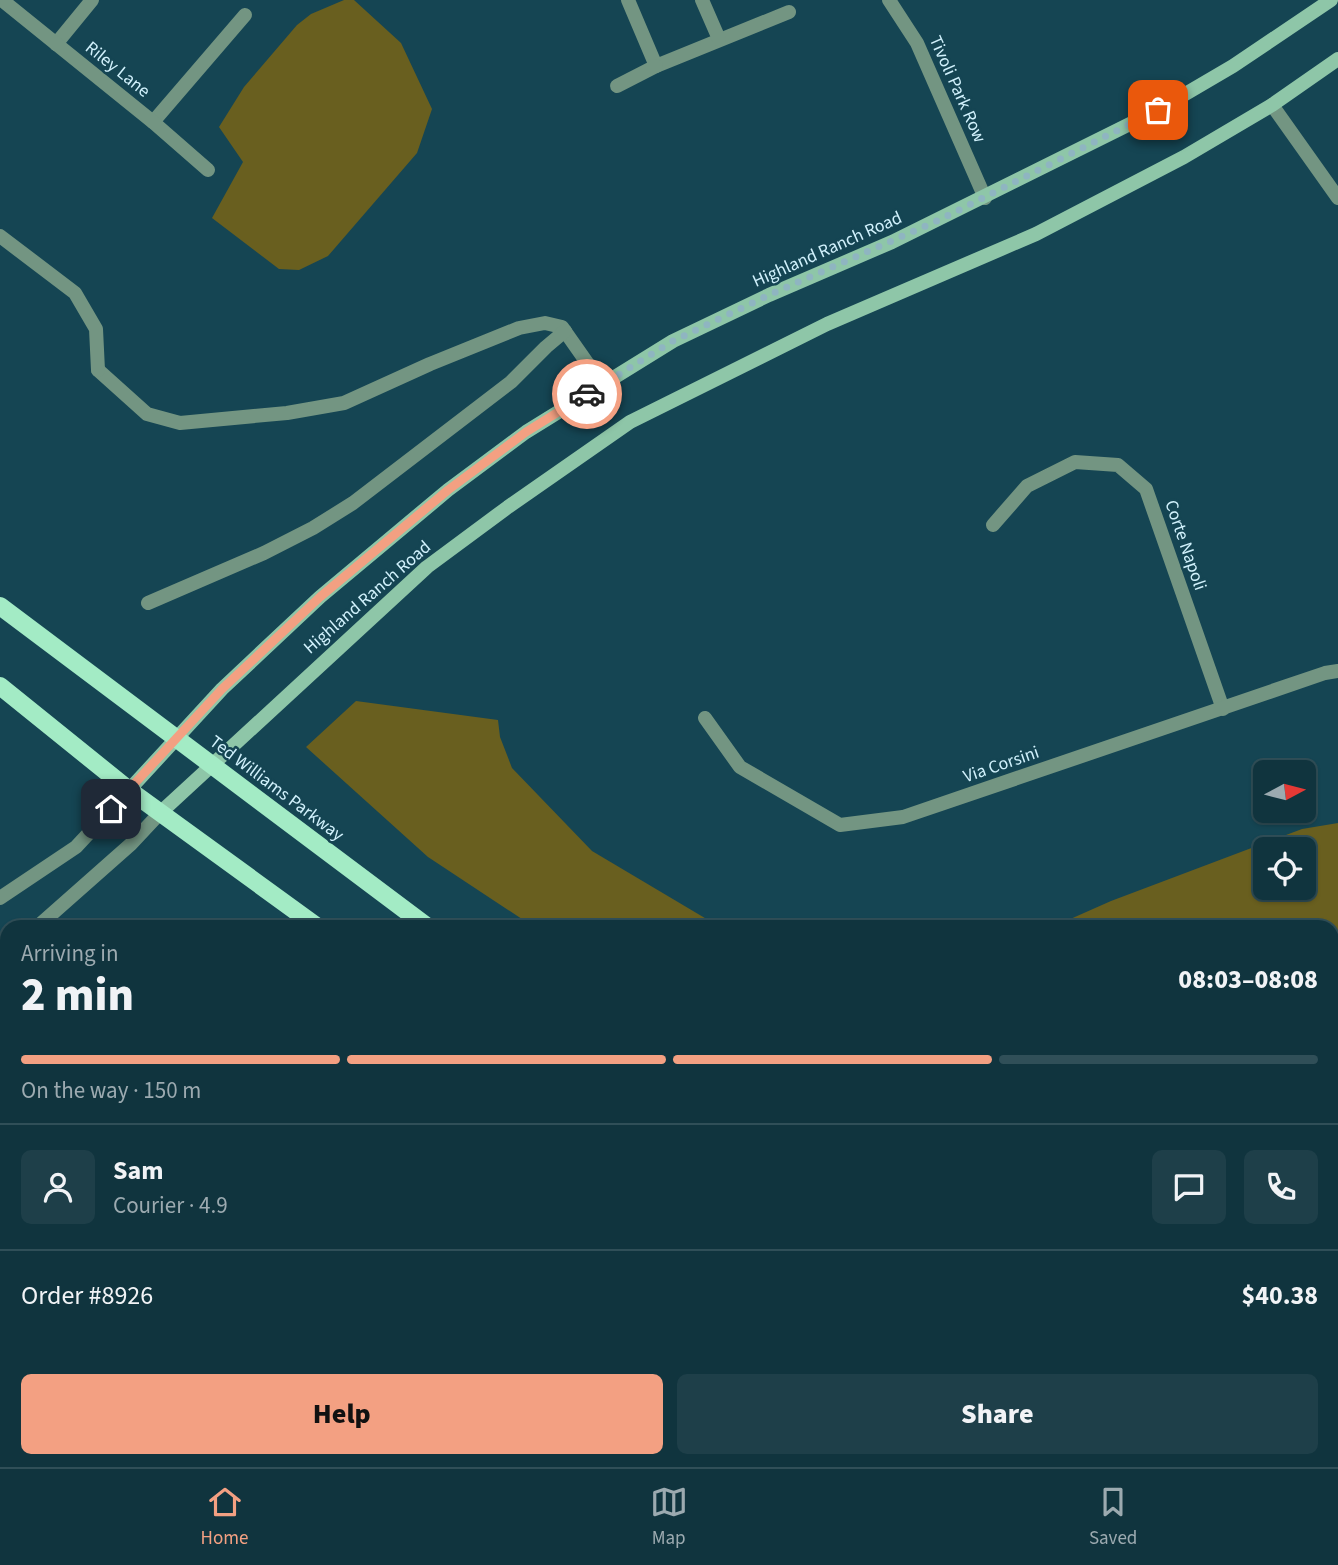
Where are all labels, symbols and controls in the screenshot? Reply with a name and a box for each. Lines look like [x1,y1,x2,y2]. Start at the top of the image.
street label: Tivoli Park Row [923,32,992,147]
street label: Riley Lane [80,35,155,103]
pin [1128,80,1188,140]
icon: bag [1139,91,1177,129]
street label: Highland Ranch Road [748,205,906,294]
courier [552,359,622,429]
icon: car [568,375,606,413]
street label: Corte Napoli [1158,497,1213,594]
street label: Highland Ranch Road [298,535,436,660]
street label: Ted Williams Parkway [204,730,349,848]
street label: Via Corsini [960,740,1042,789]
north arrow [1253,760,1316,822]
map controls [1253,760,1316,900]
pin [81,779,141,839]
icon: home [92,790,130,828]
button: locate [1253,837,1316,900]
text: Arriving in [21,937,119,970]
text: 08:03–08:08 [1178,961,1318,998]
text: 2 min [21,963,134,1028]
text: On the way · 150 m [21,1074,201,1107]
button: person [21,1150,95,1224]
button: chat [1152,1150,1226,1224]
button: phone [1244,1150,1318,1224]
text: Sam [113,1152,163,1189]
text: Courier · 4.9 [113,1189,228,1222]
text: Order #8926 [21,1277,153,1314]
text: $40.38 [1242,1277,1318,1314]
button: Help [21,1374,663,1454]
button: Share [677,1374,1318,1454]
tab: Home [201,1483,248,1552]
tab: Map [650,1483,688,1552]
tab: Saved [1089,1483,1137,1552]

